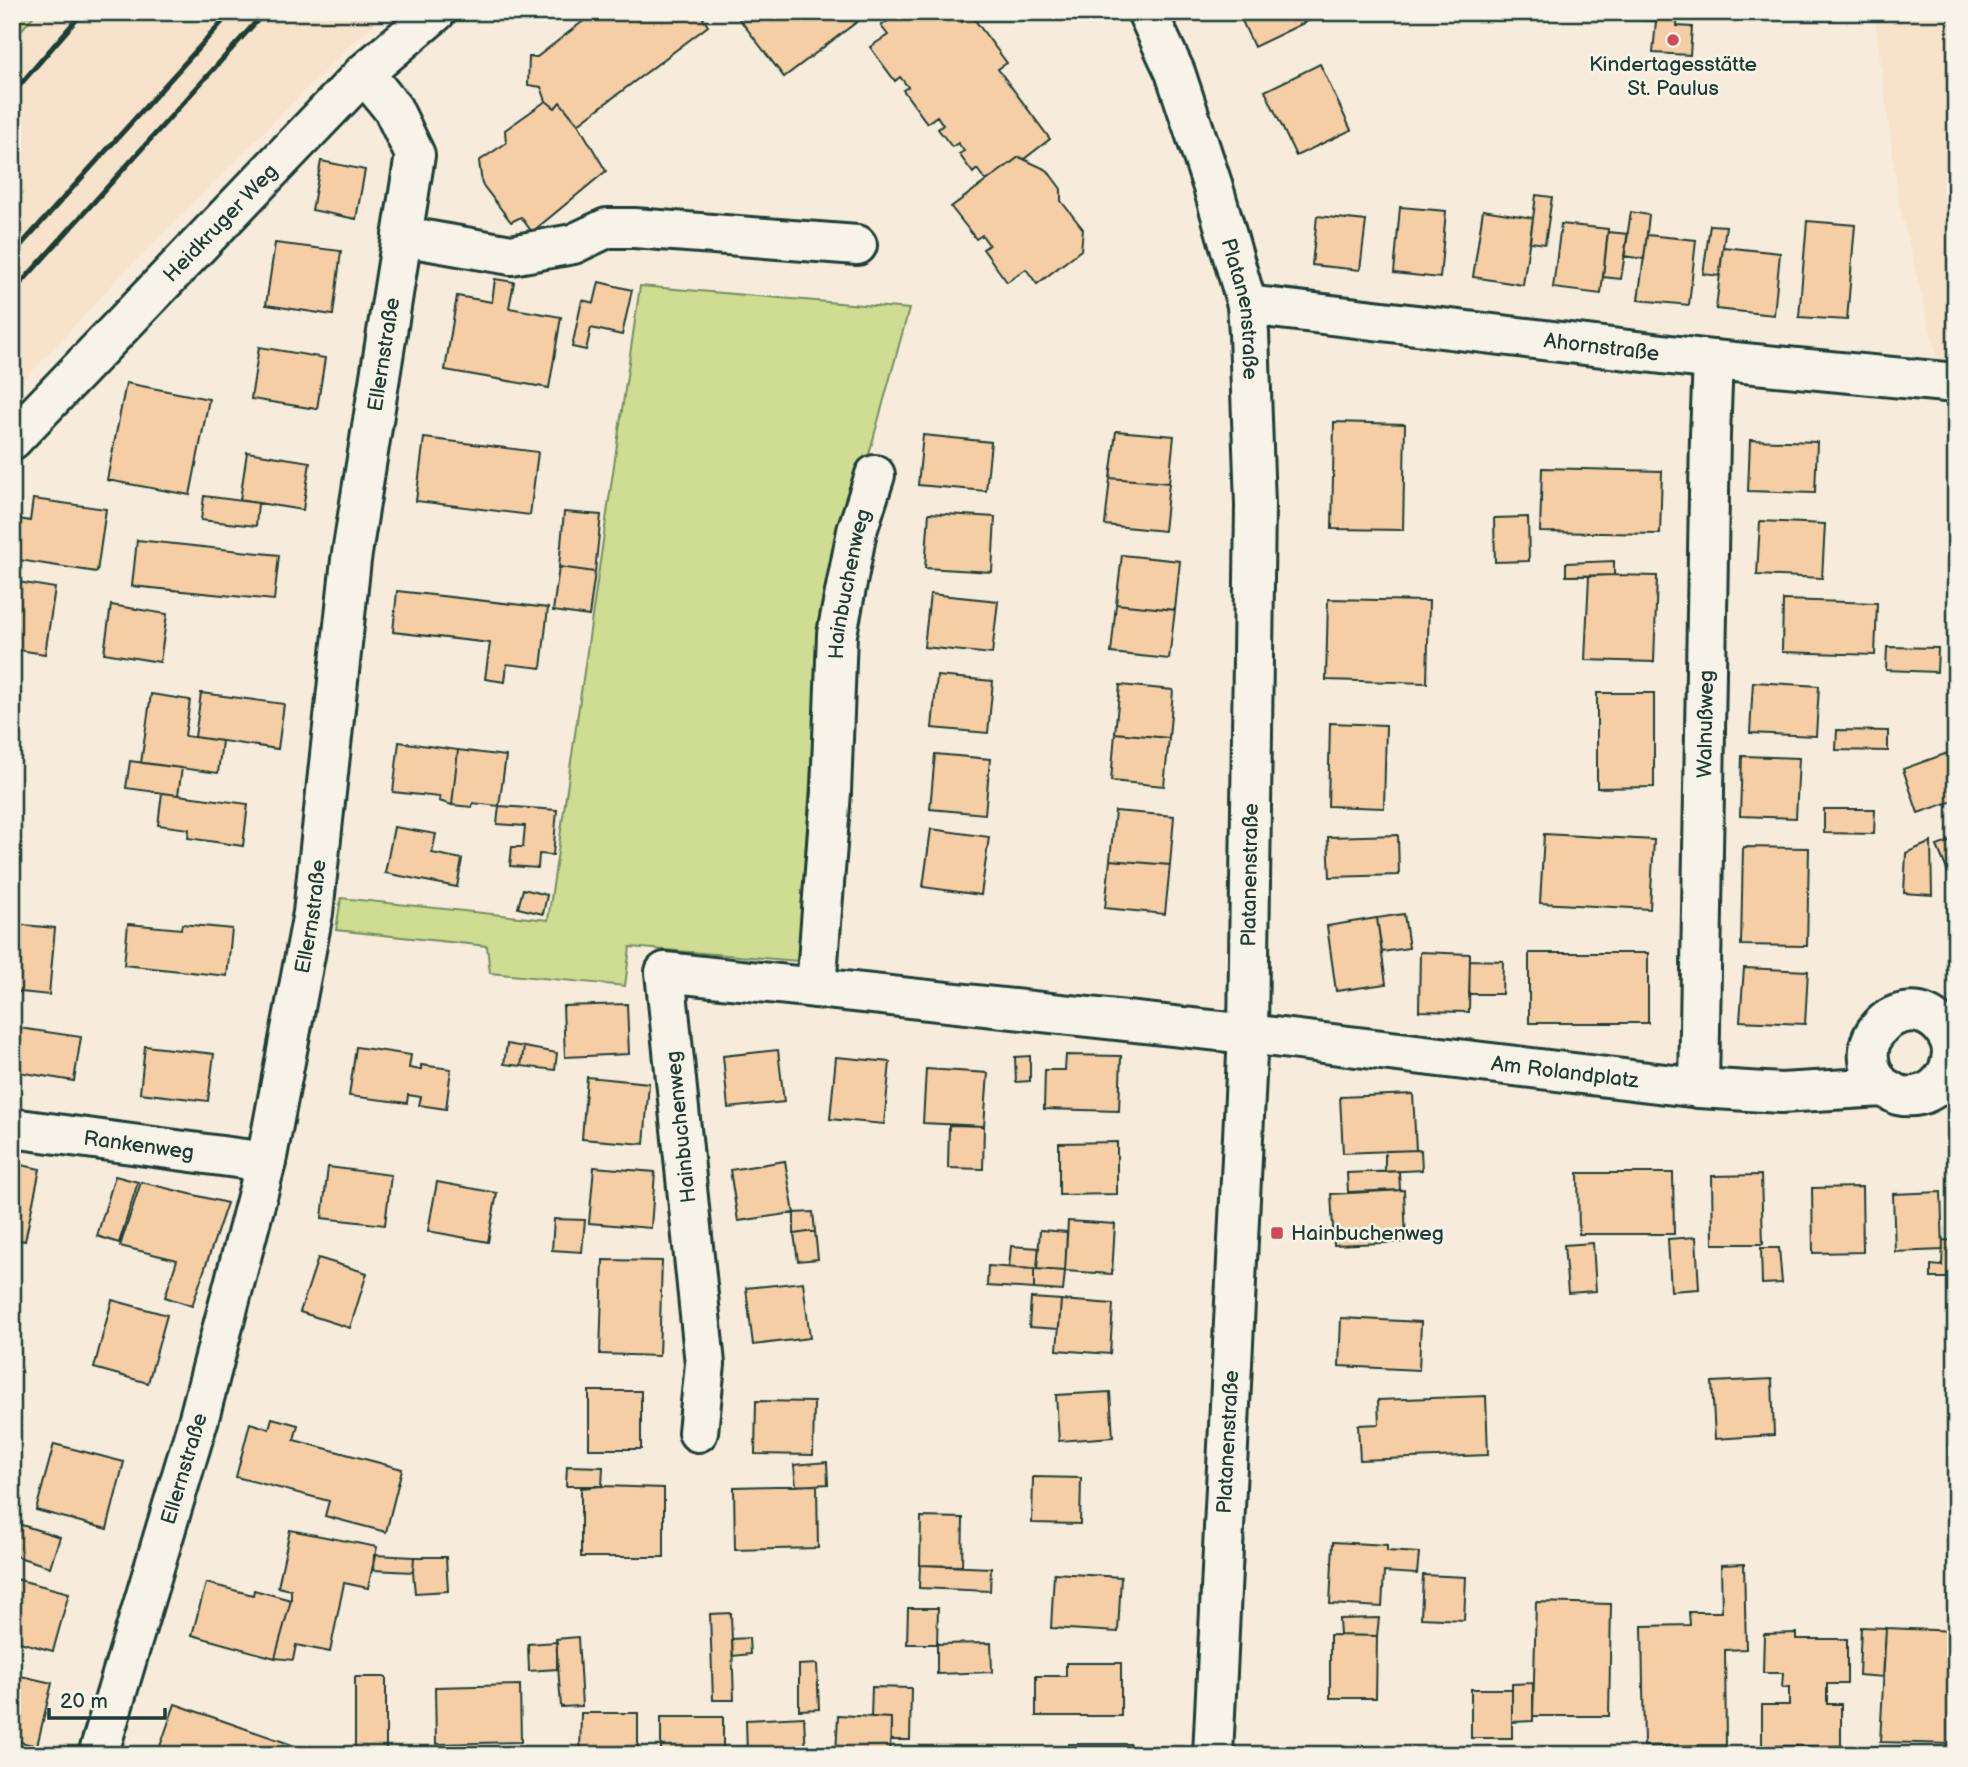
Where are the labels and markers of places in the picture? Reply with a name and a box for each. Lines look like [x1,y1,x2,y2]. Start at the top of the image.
marker: Kindertagesstätte St. Paulus [1665,32,1681,48]
place label: Kindertagesstätte St. Paulus [1589,52,1757,101]
place label: Hainbuchenweg [1291,1221,1444,1246]
marker: Hainbuchenweg [1269,1225,1285,1241]

